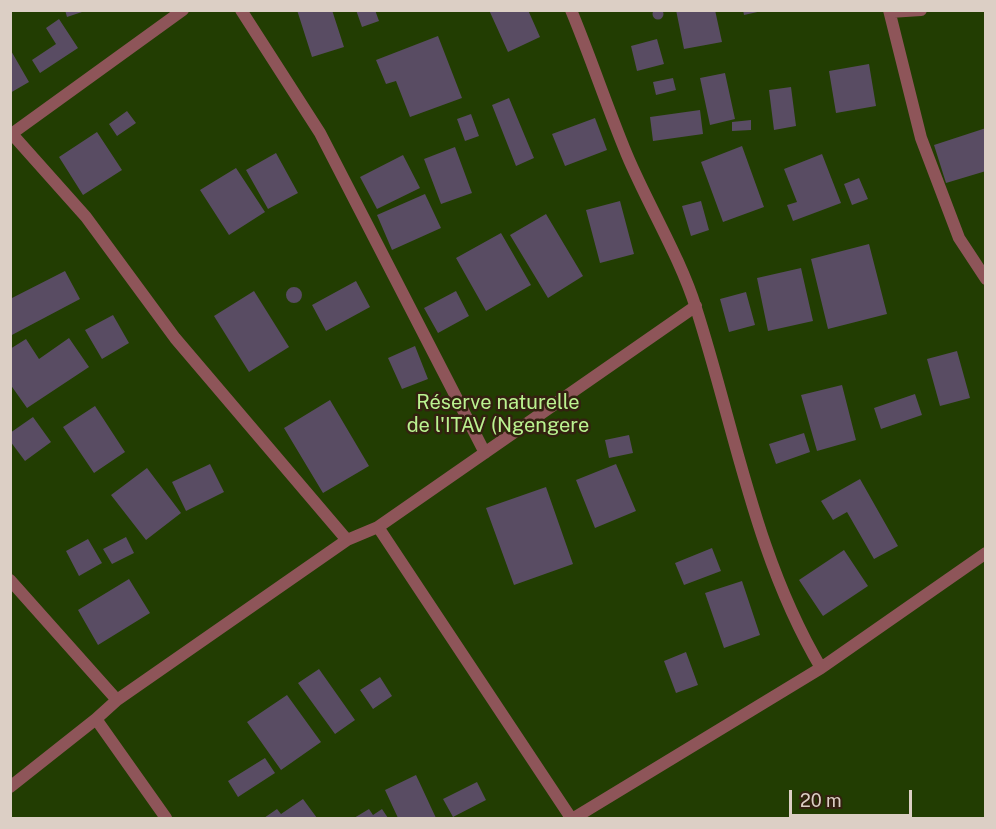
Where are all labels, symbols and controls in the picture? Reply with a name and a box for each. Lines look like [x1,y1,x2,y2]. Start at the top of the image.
park label: Réserve naturelle de l'ITAV (Ngengere [407,391,589,438]
scale bar [792,778,915,816]
text: 20 m [800,790,842,811]

